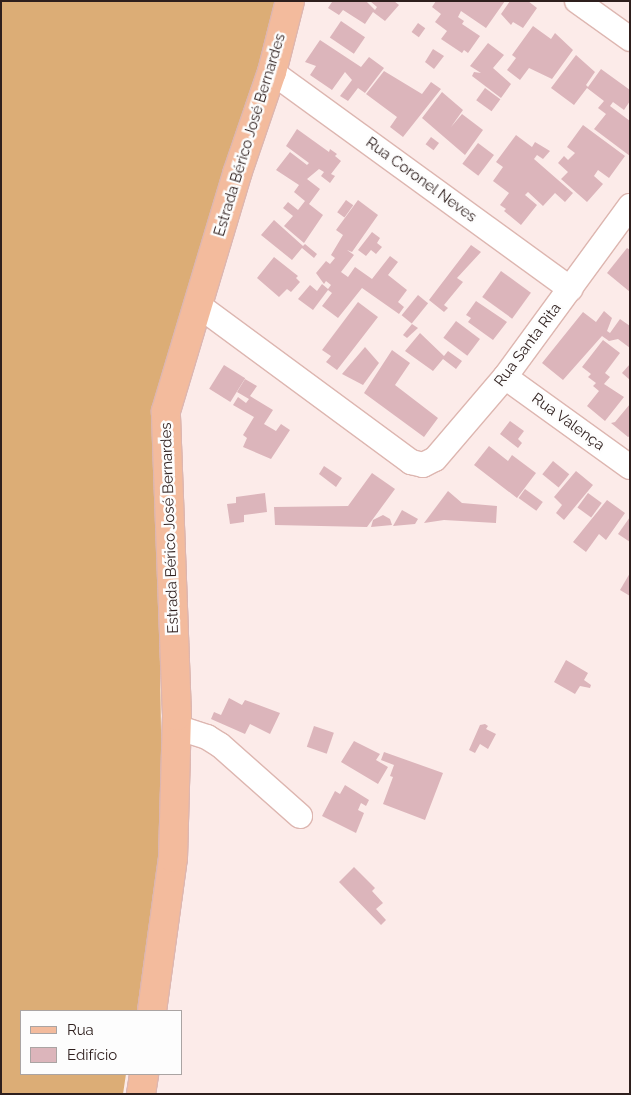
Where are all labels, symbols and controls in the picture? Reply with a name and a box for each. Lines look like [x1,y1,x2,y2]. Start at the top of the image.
street label: Estrada Bérico José Bernardes [210,31,290,239]
street label: Rua Coronel Neves [362,134,480,226]
street label: Rua Santa Rita [491,300,565,390]
street label: Rua Valença [528,389,608,455]
street label: Estrada Bérico José Bernardes [157,422,183,634]
legend [20,1010,182,1075]
text: Rua [67,1021,94,1039]
text: Edifício [67,1046,117,1064]

